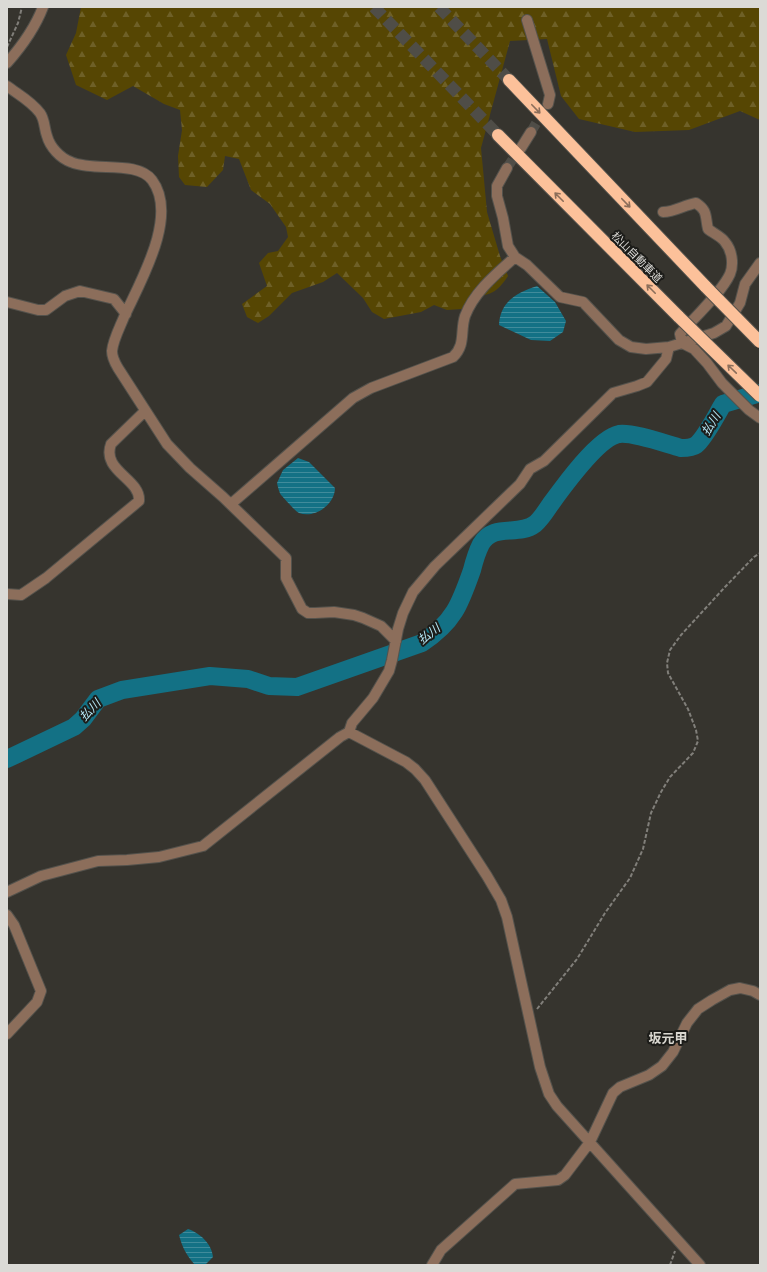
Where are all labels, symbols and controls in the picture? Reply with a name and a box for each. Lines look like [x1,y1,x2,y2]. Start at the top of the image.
one-way arrow [531,103,540,113]
one-way arrow [555,192,564,202]
one-way arrow [621,198,631,208]
street label: 松山自動車道 [609,229,665,285]
one-way arrow [646,284,656,294]
one-way arrow [727,364,737,374]
water label: 払川 [698,408,724,438]
water label: 払川 [415,619,444,647]
water label: 払川 [76,694,105,724]
district label: 坂元甲 [648,1030,688,1047]

